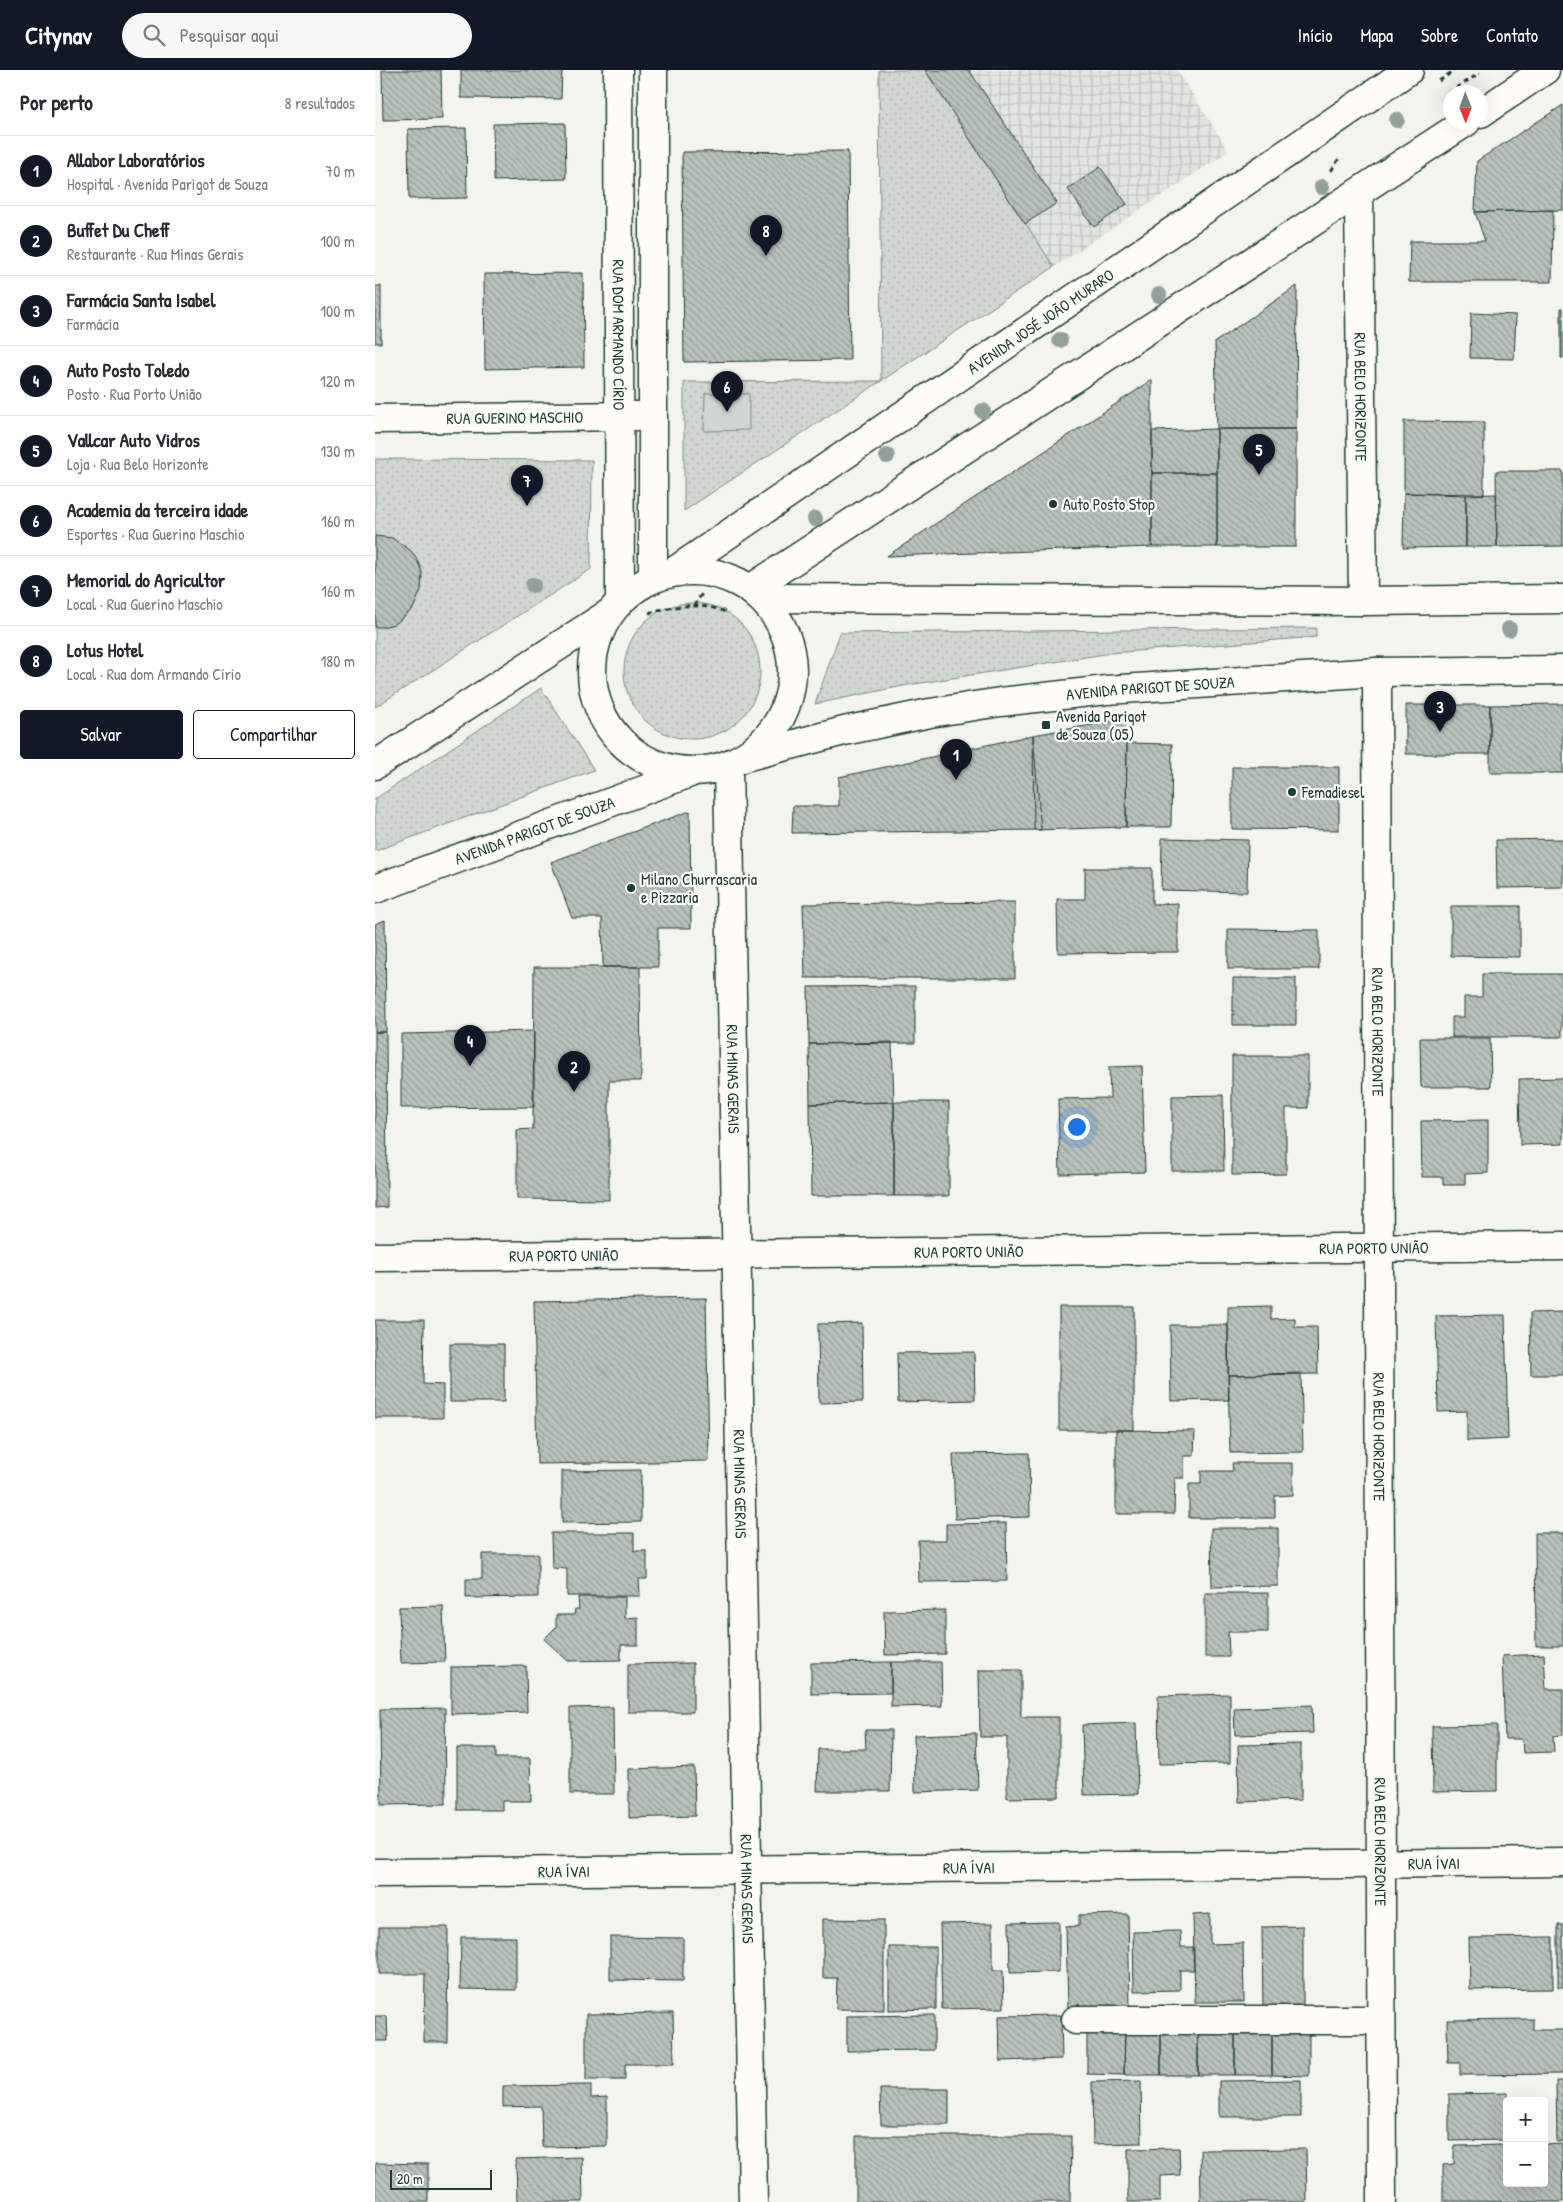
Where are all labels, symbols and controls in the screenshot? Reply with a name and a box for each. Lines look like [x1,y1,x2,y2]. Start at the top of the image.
search box [122,13,472,58]
text: Citynav [25,19,92,51]
icon: search [140,21,168,49]
text: Pesquisar aqui [180,22,279,48]
text: Início [1298,23,1332,48]
text: Mapa [1360,23,1393,48]
text: Sobre [1421,23,1458,48]
text: Contato [1486,23,1538,48]
north arrow [1443,85,1488,130]
text: Por perto [20,88,93,117]
text: 8 resultados [284,92,355,114]
text: Allabor Laboratórios [67,147,205,173]
text: 1 [33,160,39,182]
text: 70 m [325,160,355,182]
text: Hospital · Avenida Parigot de Souza [67,173,268,195]
pin: 8 [750,215,782,256]
text: Buffet Du Cheff [67,217,170,243]
text: 2 [32,230,40,252]
text: 100 m [320,230,355,252]
text: Restaurante · Rua Minas Gerais [67,243,243,265]
street label: RUA DOM ARMANDO CÍRIO [608,259,630,411]
street label: AVENIDA JOSÉ JOÃO MURARO [963,263,1118,379]
text: Farmácia Santa Isabel [67,287,216,313]
text: 3 [32,300,40,322]
text: 100 m [320,300,355,322]
text: Farmácia [67,313,119,335]
street label: RUA BELO HORIZONTE [1349,332,1373,462]
text: Auto Posto Toledo [67,357,189,383]
text: 4 [33,370,39,392]
text: 120 m [320,370,355,392]
pin: 6 [711,371,743,412]
text: Posto · Rua Porto União [67,383,202,405]
street label: RUA GUERINO MASCHIO [446,406,584,429]
text: Vallcar Auto Vidros [67,427,200,453]
pin: 5 [1243,434,1275,475]
text: 5 [33,440,39,462]
text: 130 m [320,440,355,462]
text: Loja · Rua Belo Horizonte [67,453,209,475]
pin: 7 [511,465,543,506]
place label: Auto Posto Stop [1063,493,1155,515]
text: Academia da terceira idade [67,497,248,523]
marker: Auto Posto Stop [1047,498,1059,510]
text: 6 [33,510,39,532]
text: 160 m [321,510,355,532]
text: Esportes · Rua Guerino Maschio [67,523,244,545]
text: Memorial do Agricultor [67,567,225,593]
text: 7 [32,580,40,602]
text: 160 m [321,580,355,602]
text: Local · Rua Guerino Maschio [67,593,223,615]
text: Lotus Hotel [67,637,143,663]
text: 8 [33,650,39,672]
text: 180 m [321,650,355,672]
text: Local · Rua dom Armando Círio [67,663,241,685]
street label: AVENIDA PARIGOT DE SOUZA [1065,671,1235,706]
pin: 3 [1424,691,1456,732]
place label: Avenida Parigot de Souza (05) [1056,705,1147,745]
button: Salvar [20,710,183,759]
button: Compartilhar [193,710,355,759]
marker: Avenida Parigot de Souza (05) [1040,719,1052,731]
pin: 1 [940,739,972,780]
place label: Femadiesel [1301,781,1365,803]
marker: Femadiesel [1286,786,1298,798]
street label: AVENIDA PARIGOT DE SOUZA [451,791,618,870]
place label: Milano Churrascaria e Pizzaria [641,868,757,908]
marker: Milano Churrascaria e Pizzaria [625,882,637,894]
street label: RUA BELO HORIZONTE [1367,968,1389,1096]
street label: RUA MINAS GERAIS [722,1024,745,1134]
pin: 4 [454,1025,486,1066]
pin: 2 [558,1051,590,1092]
your location [1064,1114,1090,1140]
street label: RUA PORTO UNIÃO [1319,1236,1429,1259]
street label: RUA PORTO UNIÃO [914,1240,1024,1263]
street label: RUA PORTO UNIÃO [509,1244,619,1267]
street label: RUA BELO HORIZONTE [1368,1373,1391,1501]
street label: RUA MINAS GERAIS [729,1429,752,1539]
street label: RUA BELO HORIZONTE [1370,1778,1392,1906]
street label: RUA MINAS GERAIS [736,1834,760,1944]
street label: RUA ÍVAI [1408,1852,1460,1874]
street label: RUA ÍVAI [943,1856,995,1879]
street label: RUA ÍVAI [538,1860,590,1882]
map controls [1503,2097,1548,2187]
button: + [1503,2097,1548,2142]
button: − [1503,2142,1548,2187]
scale bar [390,2167,493,2190]
text: 20 m [397,2169,423,2188]

